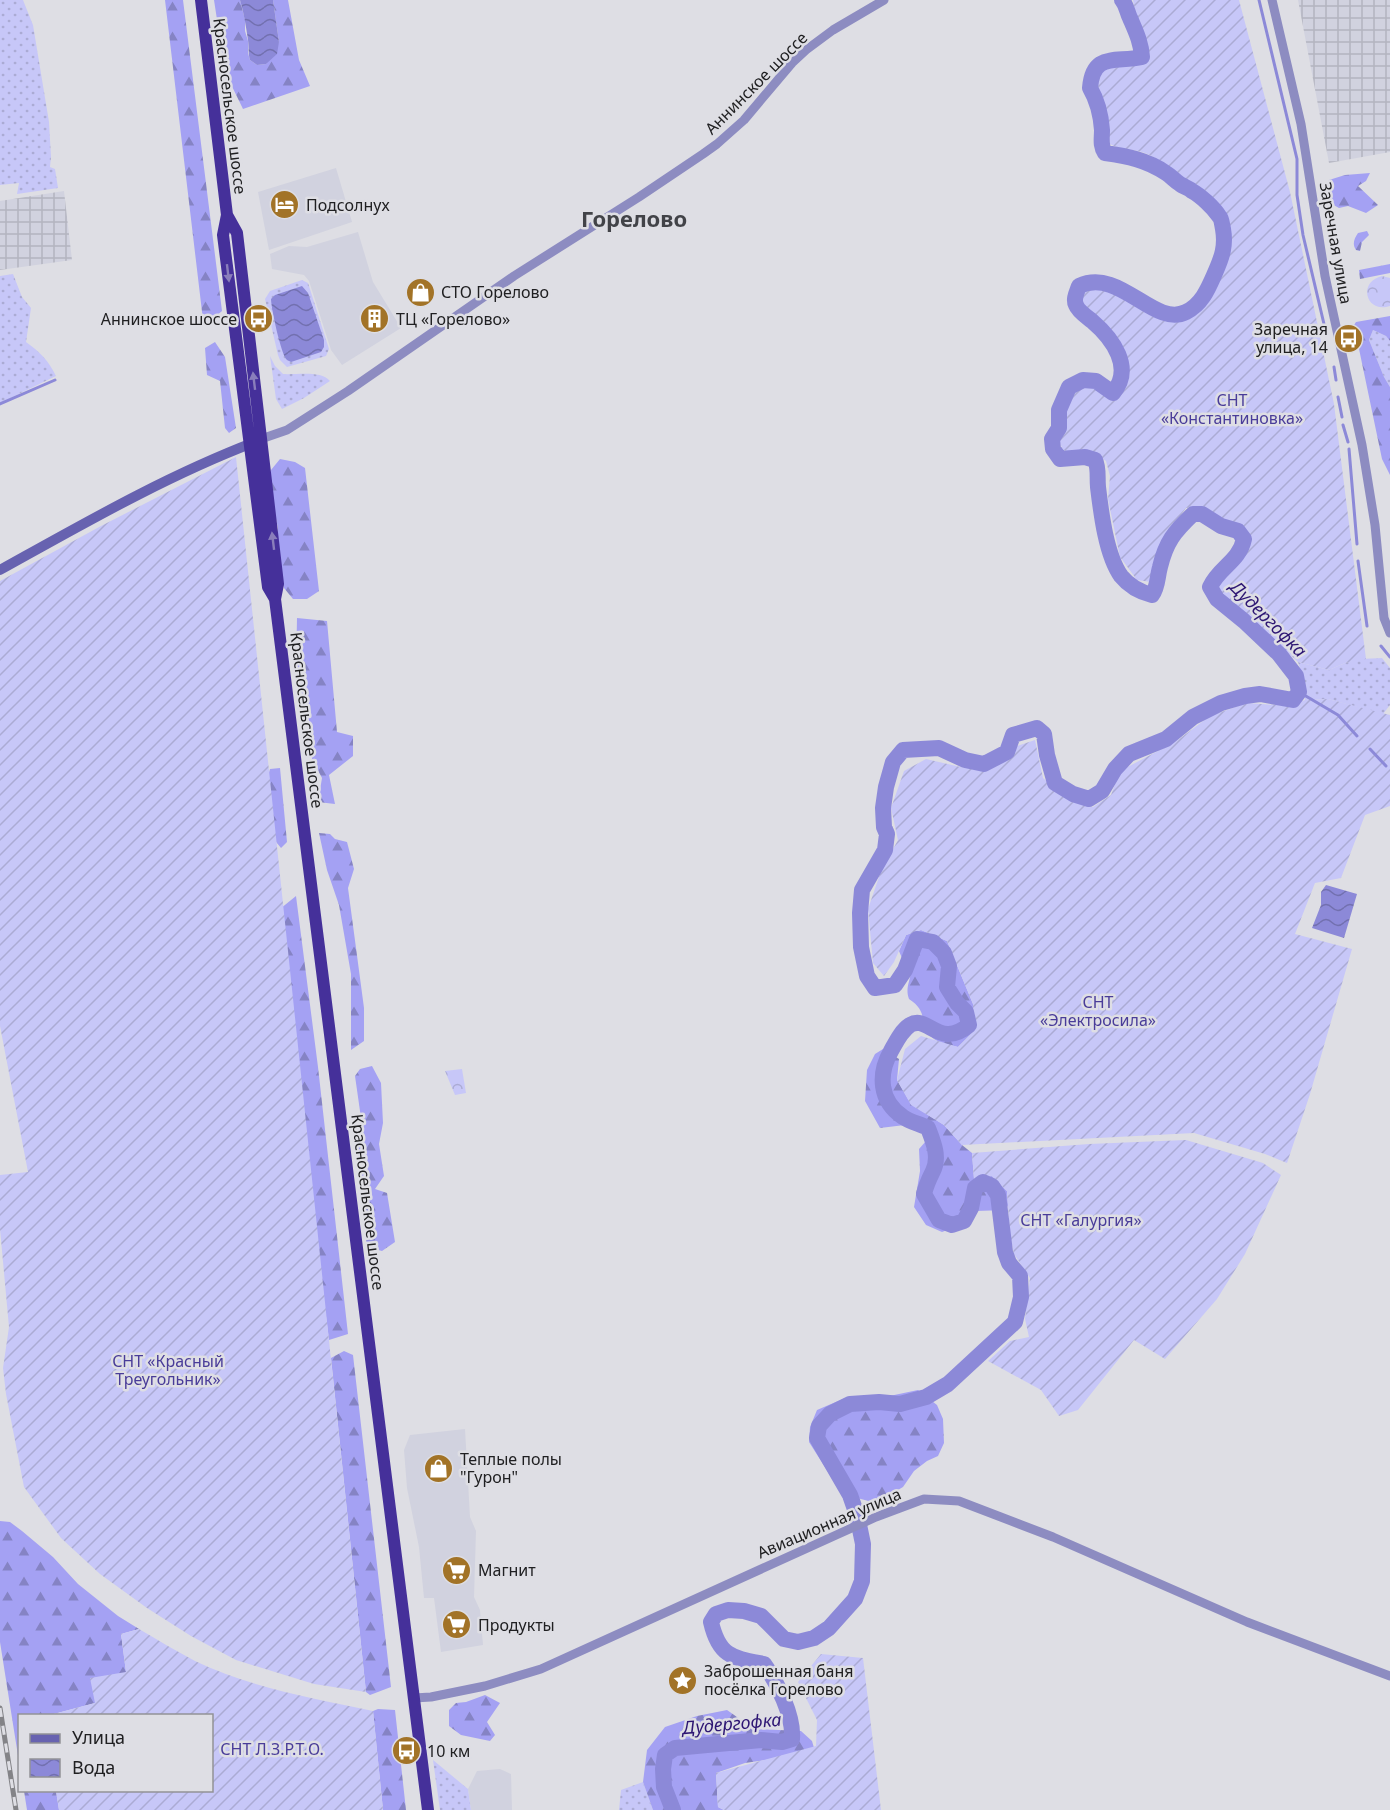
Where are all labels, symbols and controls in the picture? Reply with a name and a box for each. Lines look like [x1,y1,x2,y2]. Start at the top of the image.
street label: Красносельское шоссе [208,17,252,195]
street label: Аннинское шоссе [700,27,812,139]
street label: Заречная улица [1314,180,1358,306]
hotel icon: Подсолнух [269,189,301,221]
place label: Подсолнух [306,194,390,216]
district label: Горелово [581,203,687,233]
one-way arrow [223,263,232,282]
shop icon: СТО Горелово [404,276,436,308]
place label: СТО Горелово [441,281,549,303]
bus stop icon: Аннинское шоссе [242,303,274,335]
building icon: ТЦ «Горелово» [359,303,391,335]
place label: Аннинское шоссе [101,308,237,330]
place label: ТЦ «Горелово» [396,308,510,330]
place label: Заречная улица, 14 [1254,318,1328,358]
bus stop icon: Заречная улица, 14 [1333,322,1365,354]
one-way arrow [249,372,259,391]
park label: СНТ «Константиновка» [1161,389,1303,429]
one-way arrow [268,532,278,551]
water label: Дудергофка [1224,573,1312,662]
street label: Красносельское шоссе [285,631,329,809]
park label: СНТ «Электросила» [1040,991,1156,1031]
street label: Красносельское шоссе [346,1113,390,1291]
park label: СНТ «Галургия» [1020,1209,1142,1231]
park label: СНТ «Красный Треугольник» [112,1350,224,1390]
place label: Теплые полы "Гурон" [460,1448,562,1488]
shop icon: Теплые полы "Гурон" [423,1452,455,1484]
street label: Авиационная улица [754,1483,904,1563]
supermarket icon: Магнит [441,1554,473,1586]
place label: Магнит [478,1559,536,1581]
supermarket icon: Продукты [441,1609,473,1641]
place label: Продукты [478,1614,555,1636]
place label: Заброшенная баня посёлка Горелово [704,1660,853,1700]
place icon: Заброшенная баня посёлка Горелово [667,1664,699,1696]
water label: Дудергофка [679,1707,782,1739]
legend [18,1714,213,1792]
text: Улица [72,1725,125,1749]
bus stop icon: 10 км [390,1735,422,1767]
park label: СНТ Л.З.Р.Т.О. [220,1738,324,1760]
place label: 10 км [427,1740,470,1762]
text: Вода [72,1755,115,1779]

